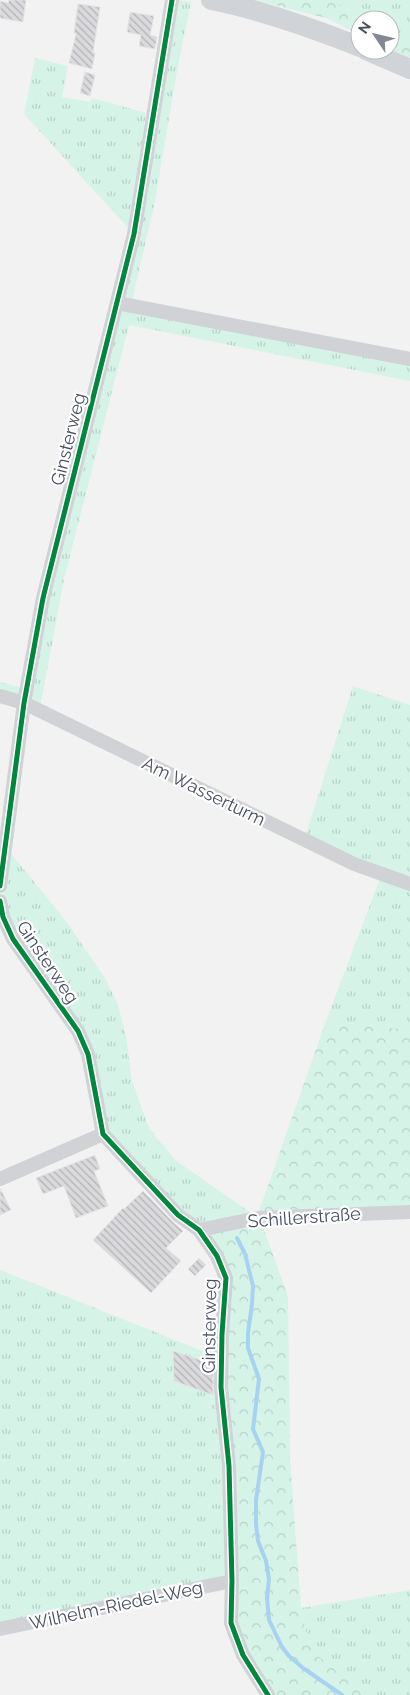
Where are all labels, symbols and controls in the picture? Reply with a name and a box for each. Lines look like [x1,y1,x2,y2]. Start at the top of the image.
north arrow [350,10,400,60]
text: N [355,19,374,37]
street label: Ginsterweg [46,390,90,488]
street label: Am Wasserturm [139,752,269,830]
street label: Ginsterweg [13,917,83,1007]
street label: Schillerstraße [247,1203,362,1231]
street label: Ginsterweg [198,1278,220,1374]
street label: Wilhelm-Riedel-Weg [27,1576,205,1634]

